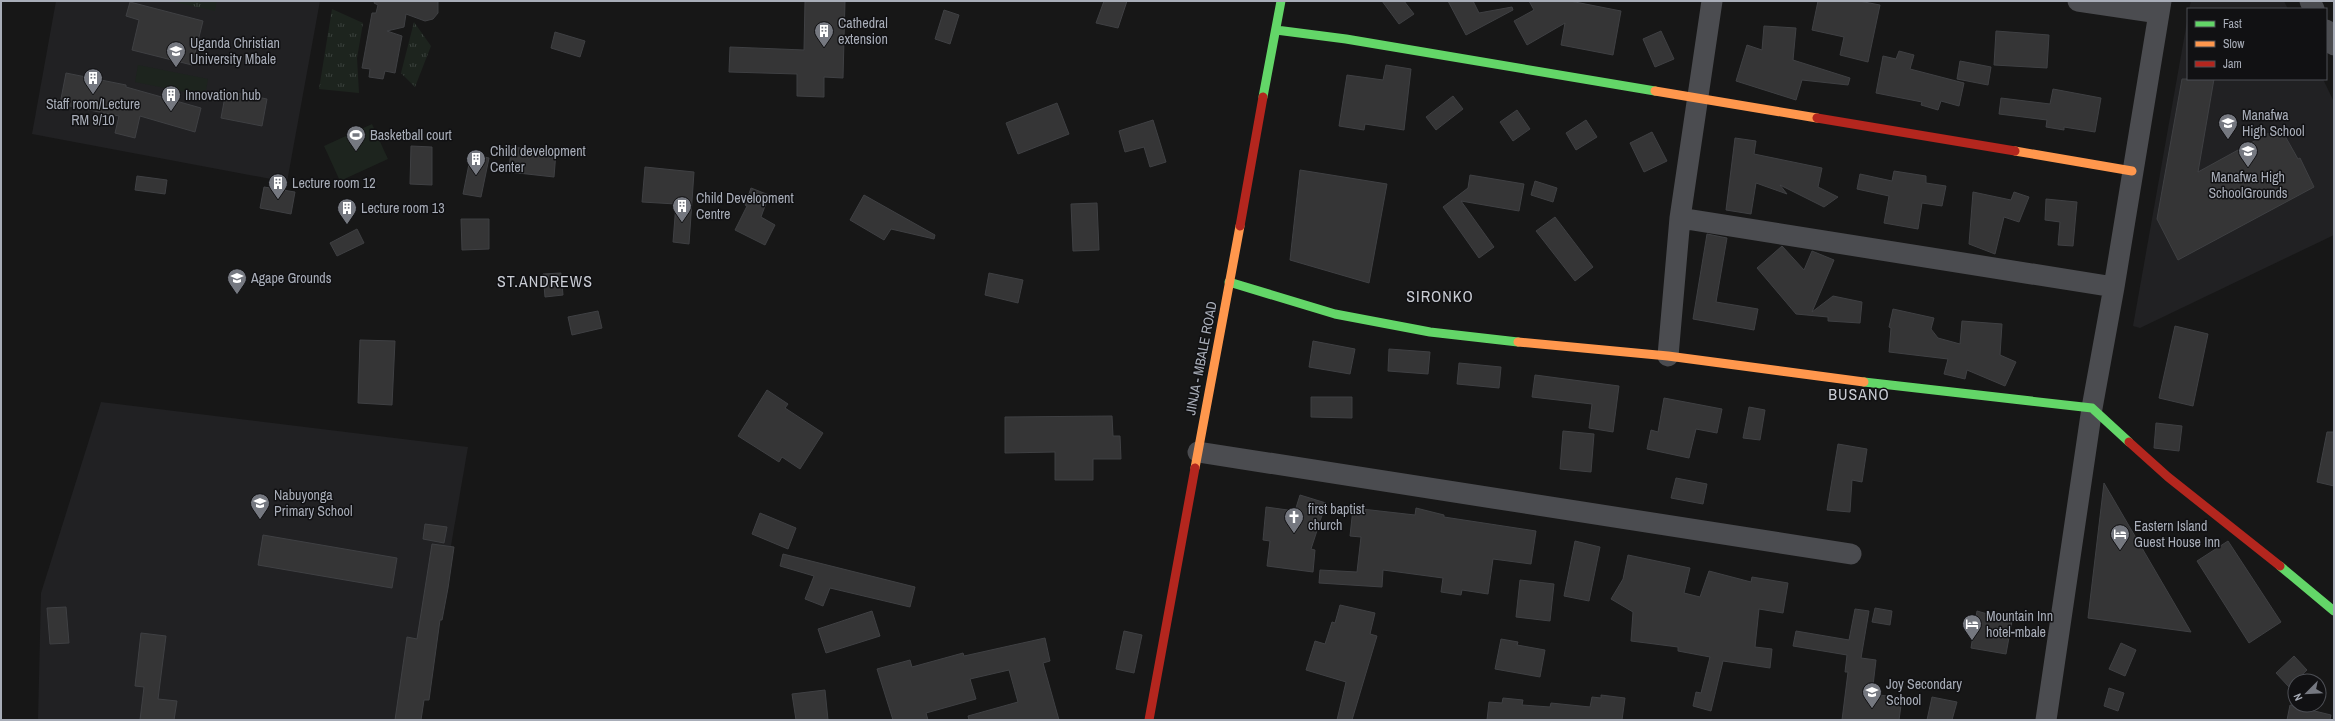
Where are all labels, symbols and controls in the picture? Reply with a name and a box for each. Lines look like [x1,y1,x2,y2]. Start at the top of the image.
legend [2187,8,2327,80]
place label: Cathedral extension [838,14,888,48]
text: Fast [2223,16,2242,32]
building icon: Cathedral extension [813,20,835,48]
place label: Uganda Christian University Mbale [190,34,280,68]
text: Slow [2223,36,2245,52]
school or university icon: Uganda Christian University Mbale [165,40,187,68]
text: Jam [2223,56,2242,72]
building icon: Staff room/Lecture RM 9/10 [82,67,104,95]
building icon: Innovation hub [160,84,182,112]
place label: Innovation hub [185,86,261,104]
place label: Staff room/Lecture RM 9/10 [46,95,140,129]
place label: Manafwa High School [2242,106,2305,140]
school or university icon: Manafwa High School [2217,112,2239,140]
sports icon: Basketball court [345,124,367,152]
place label: Basketball court [370,126,452,144]
school or university icon: Manafwa High SchoolGrounds [2237,140,2259,168]
place label: Child development Center [490,142,586,176]
building icon: Child development Center [465,148,487,176]
place label: Manafwa High SchoolGrounds [2208,168,2288,202]
building icon: Lecture room 12 [267,172,289,200]
place label: Lecture room 12 [292,174,376,192]
place label: Child Development Centre [696,189,794,223]
building icon: Child Development Centre [671,195,693,223]
building icon: Lecture room 13 [336,197,358,225]
place label: Lecture room 13 [361,199,445,217]
school or university icon: Agape Grounds [226,267,248,295]
place label: Agape Grounds [250,269,332,287]
district label: ST.ANDREWS [497,270,593,292]
district label: SIRONKO [1406,285,1474,307]
street label: JINJA - MBALE ROAD [1181,300,1221,416]
district label: BUSANO [1828,383,1890,405]
place label: Nabuyonga Primary School [274,486,352,520]
school or university icon: Nabuyonga Primary School [249,492,271,520]
place label: first baptist church [1308,500,1365,534]
church icon: first baptist church [1283,506,1305,534]
place label: Eastern Island Guest House Inn [2134,517,2220,551]
hotel icon: Eastern Island Guest House Inn [2109,523,2131,551]
place label: Mountain Inn hotel-mbale [1986,607,2053,641]
hotel icon: Mountain Inn hotel-mbale [1961,613,1983,641]
north arrow [2287,673,2327,713]
place label: Joy Secondary School [1886,675,1962,709]
school or university icon: Joy Secondary School [1861,681,1883,709]
text: N [2290,691,2306,703]

